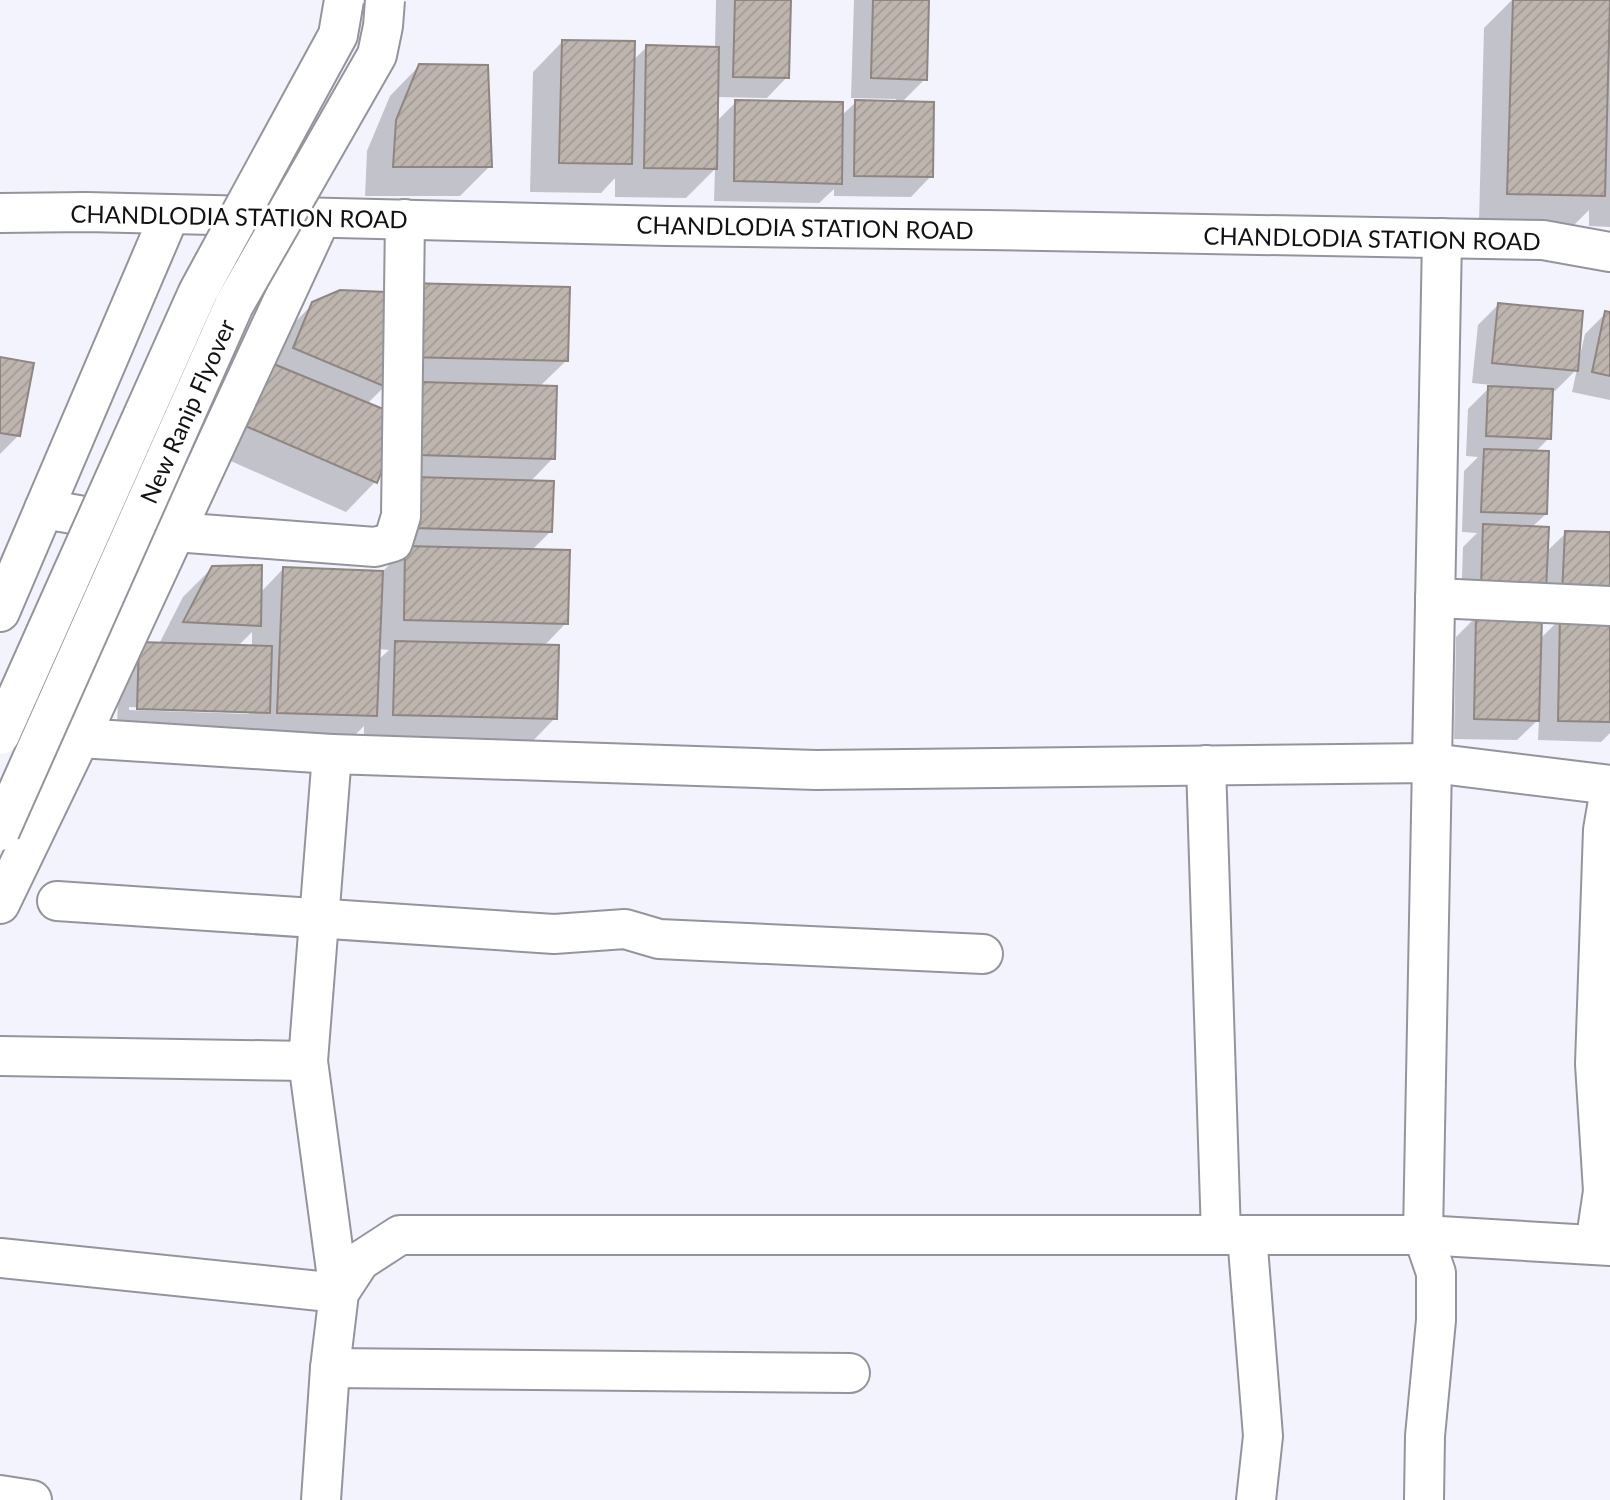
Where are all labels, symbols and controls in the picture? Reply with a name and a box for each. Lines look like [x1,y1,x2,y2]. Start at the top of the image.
street label: CHANDLODIA STATION ROAD [70,199,408,233]
street label: CHANDLODIA STATION ROAD [636,210,974,244]
street label: CHANDLODIA STATION ROAD [1203,221,1541,255]
street label: New Ranip Flyover [133,314,241,507]

